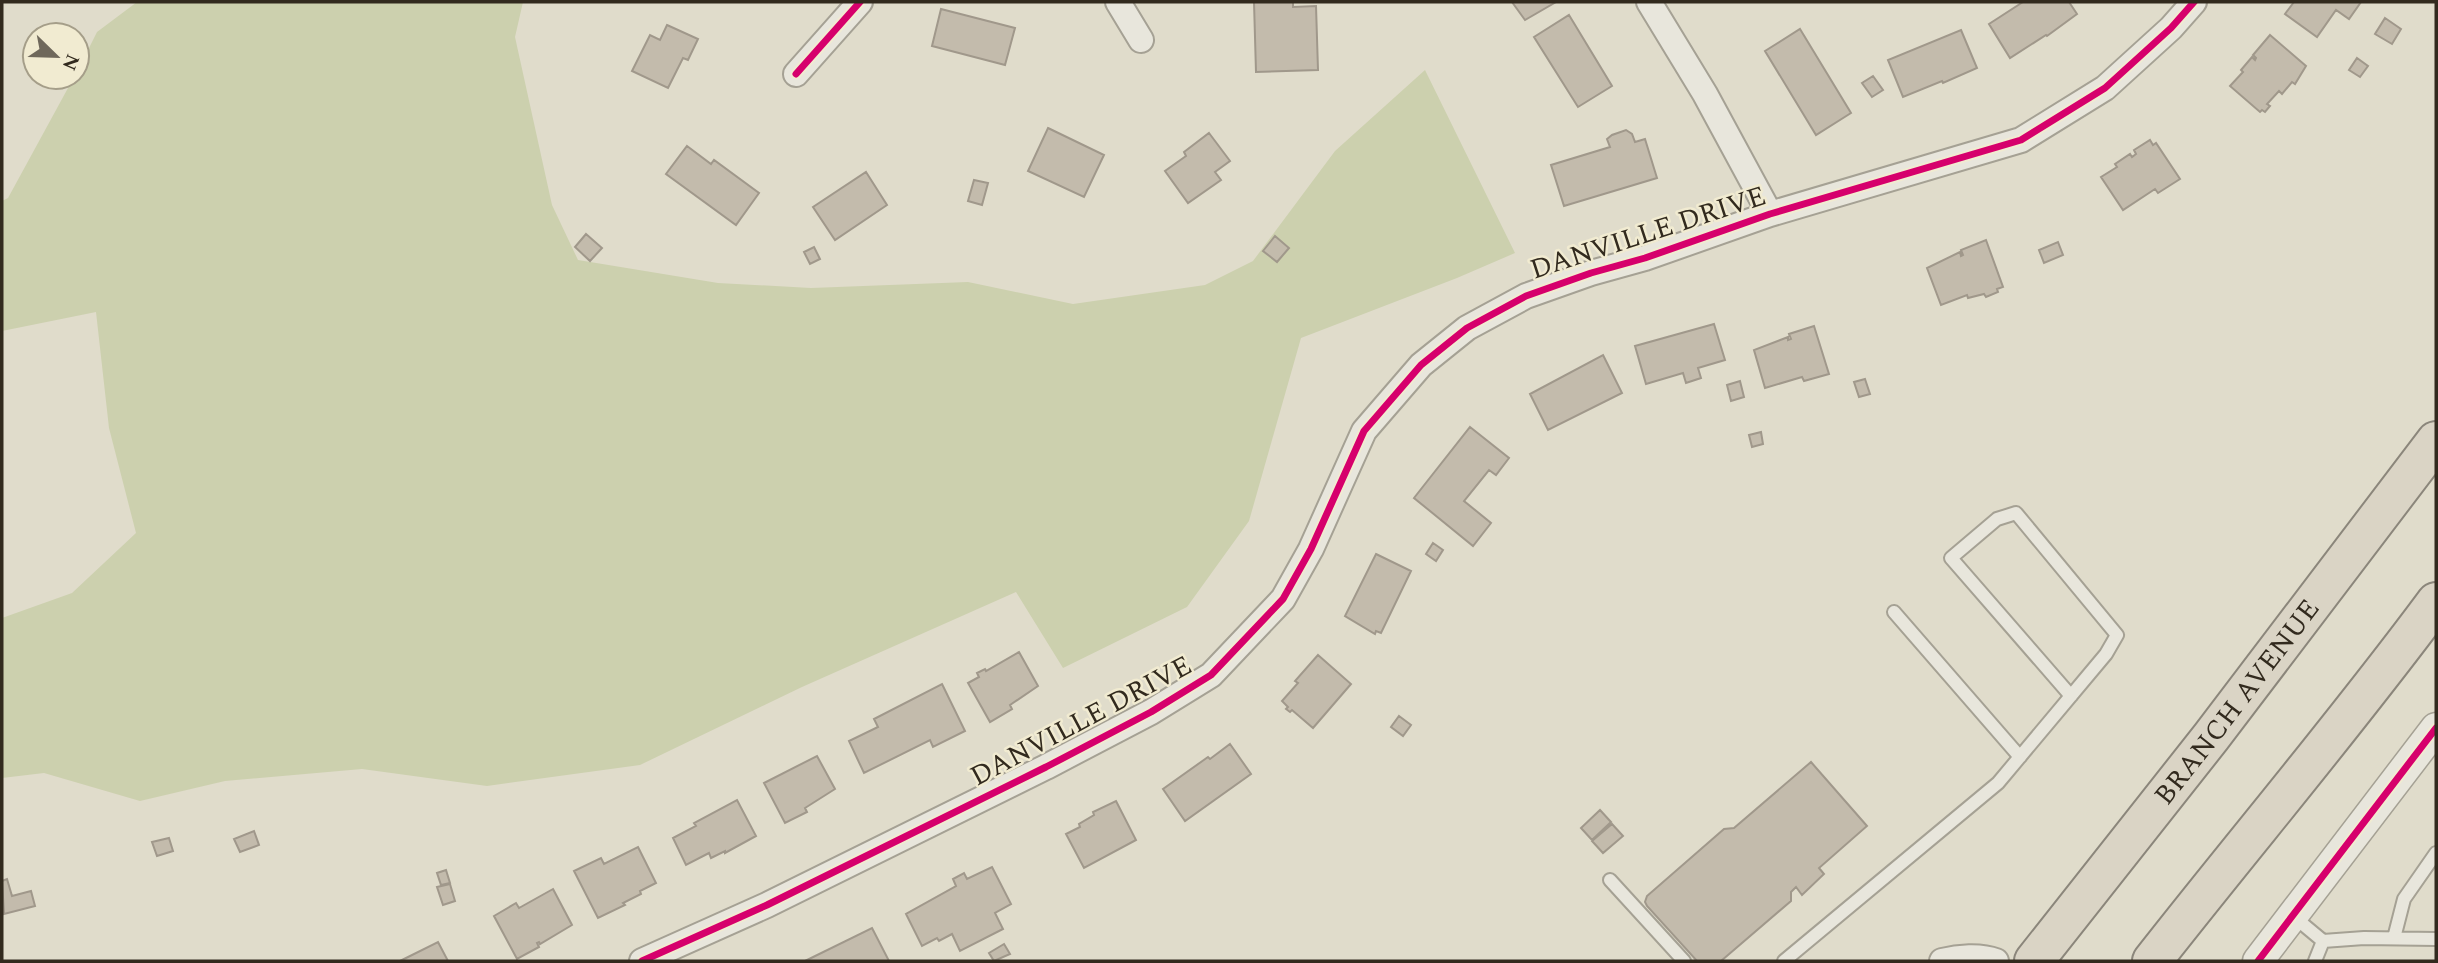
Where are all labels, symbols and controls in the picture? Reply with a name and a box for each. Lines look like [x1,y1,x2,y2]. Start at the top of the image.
north arrow [21,21,91,91]
text: N [54,49,87,75]
street label: DANVILLE DRIVE [1524,175,1772,291]
street label: BRANCH AVENUE [2143,589,2330,815]
street label: DANVILLE DRIVE [962,644,1200,798]

